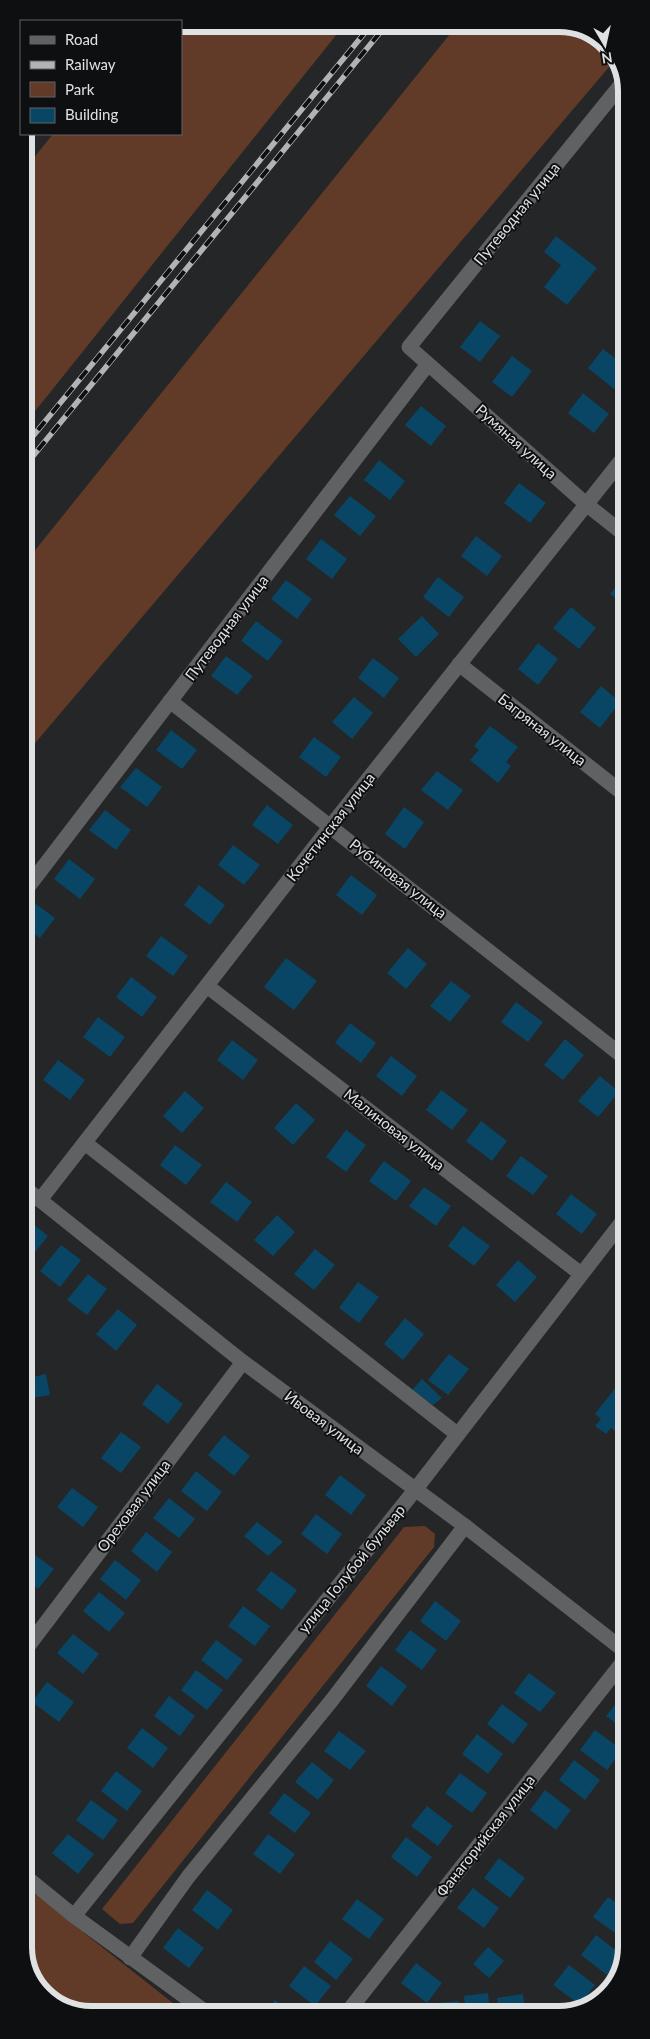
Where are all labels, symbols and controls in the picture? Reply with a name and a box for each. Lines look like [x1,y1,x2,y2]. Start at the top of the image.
legend [20,20,182,135]
north arrow [580,20,630,70]
text: Road [65,30,98,48]
text: N [600,49,614,68]
text: Railway [65,55,116,73]
text: Park [65,80,95,98]
text: Building [65,105,118,123]
street label: Путеводная улица [469,158,563,268]
street label: Румяная улица [472,400,561,482]
street label: Путеводная улица [181,571,272,683]
street label: Багряная улица [495,689,590,769]
street label: Кочетинская улица [282,769,378,884]
street label: Рубиновая улица [346,835,451,922]
street label: Малиновая улица [341,1084,448,1174]
street label: Ивовая улица [281,1387,368,1458]
street label: Ореховая улица [93,1456,174,1555]
street label: улица Голубой бульвар [294,1501,408,1636]
street label: Фанагорийская улица [432,1771,538,1900]

